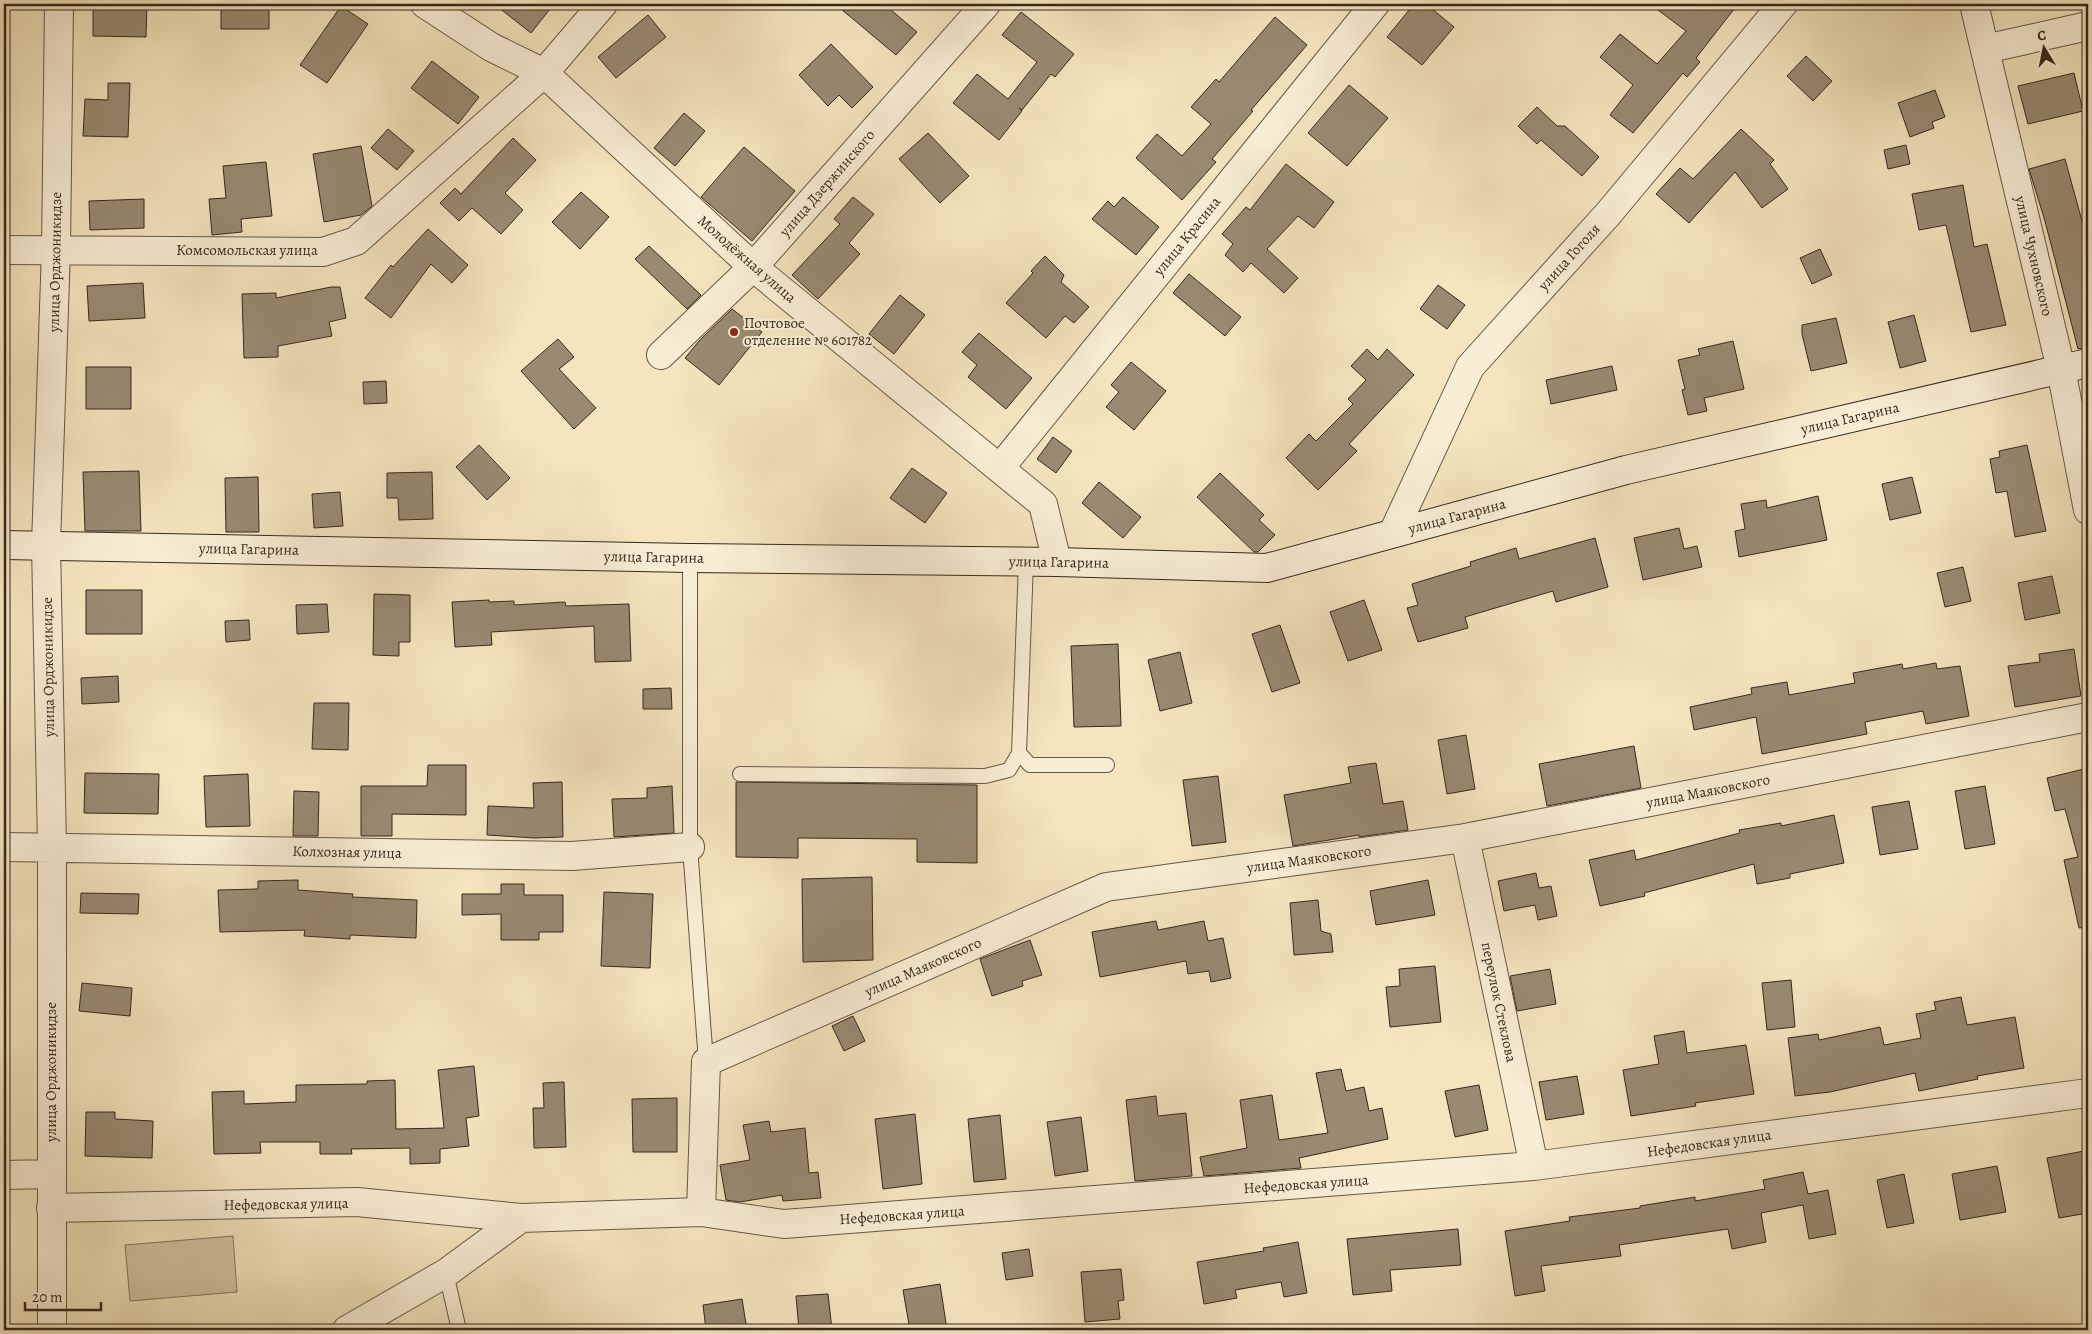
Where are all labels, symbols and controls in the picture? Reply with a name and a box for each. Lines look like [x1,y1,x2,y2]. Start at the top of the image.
north arrow [2020,22,2070,72]
text: С [2036,26,2048,46]
street label: улица Дзержинского [774,125,879,242]
street label: улица Орджоникидзе [44,192,66,333]
street label: улица Красина [1148,192,1225,280]
street label: улица Чухновского [2010,193,2058,318]
street label: Молодёжная улица [694,211,801,307]
street label: улица Гоголя [1533,219,1604,296]
street label: Комсомольская улица [176,240,318,260]
place label: Почтовое отделение № 601782 [744,313,872,350]
marker: Почтовое отделение № 601782 [728,326,740,338]
street label: улица Гагарина [1798,397,1901,439]
street label: улица Гагарина [1405,493,1508,539]
street label: улица Гагарина [198,538,299,560]
street label: улица Гагарина [603,546,704,568]
street label: улица Гагарина [1008,551,1109,573]
street label: улица Орджоникидзе [37,597,59,738]
street label: улица Маяковского [1643,769,1772,813]
street label: улица Маяковского [1244,840,1373,878]
street label: Колхозная улица [292,841,402,863]
street label: улица Маяковского [861,932,984,1002]
street label: переулок Стеклова [1476,940,1522,1064]
street label: улица Орджоникидзе [41,1002,61,1143]
street label: Нефедовская улица [1646,1124,1773,1162]
street label: Нефедовская улица [1243,1170,1369,1198]
street label: Нефедовская улица [223,1193,349,1215]
street label: Нефедовская улица [839,1201,965,1229]
scale bar [25,1279,101,1311]
text: 20 m [32,1287,63,1307]

